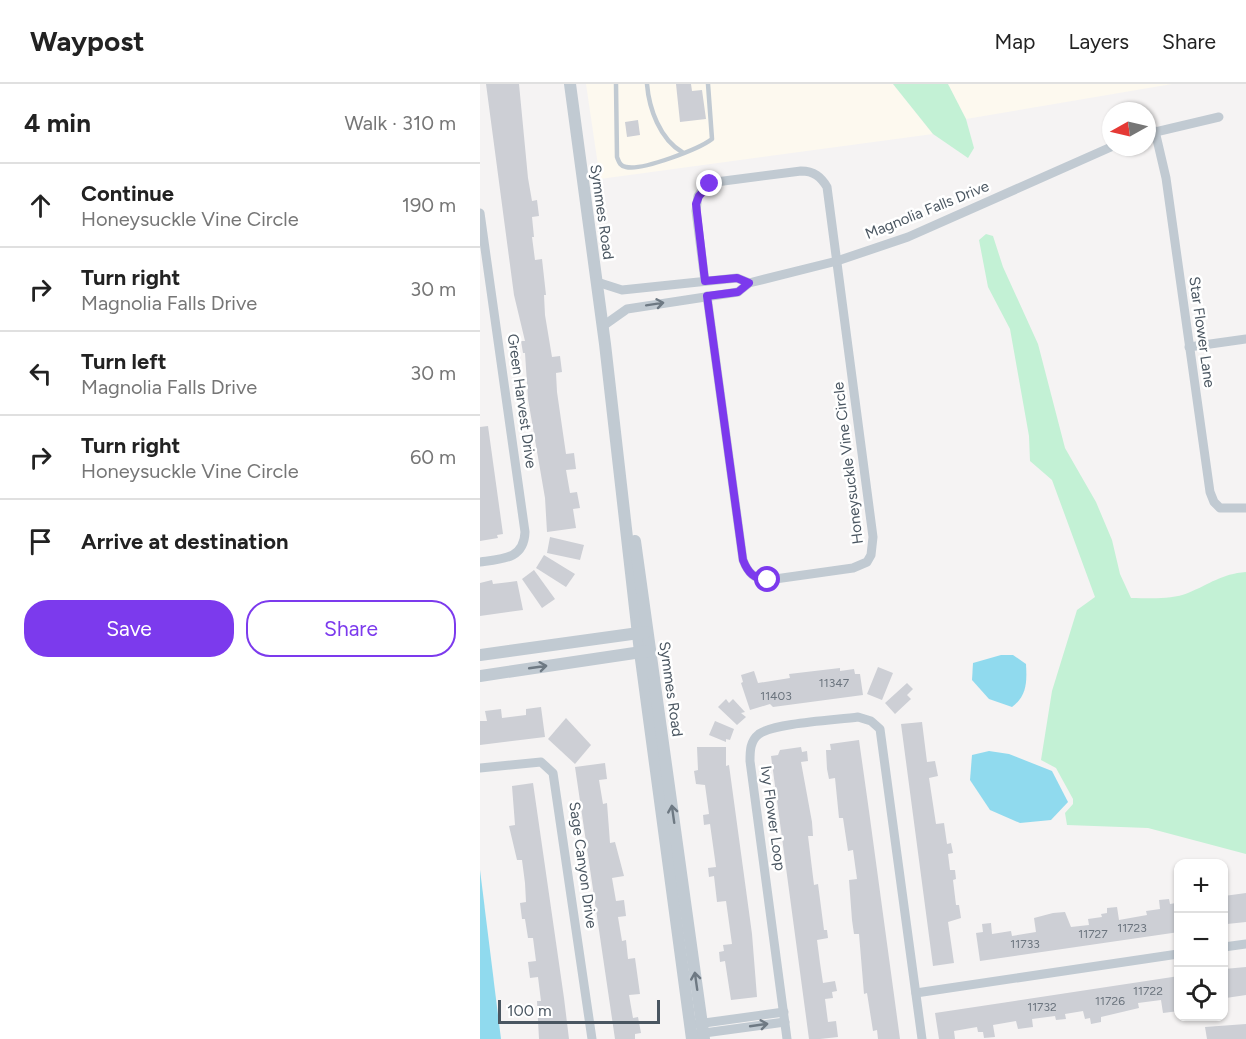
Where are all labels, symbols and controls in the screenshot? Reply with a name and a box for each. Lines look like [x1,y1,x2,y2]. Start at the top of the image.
text: Waypost [30,24,144,58]
text: Map [995,29,1035,54]
text: Layers [1068,29,1129,54]
text: Share [1162,29,1216,54]
north arrow [1102,102,1156,156]
text: 4 min [24,107,91,139]
text: Walk · 310 m [344,111,456,135]
street label: Symmes Road [586,163,618,261]
route end [696,170,722,196]
street label: Magnolia Falls Drive [862,177,992,243]
text: Continue [81,180,174,207]
icon: ahead [24,189,57,222]
text: 190 m [402,193,456,217]
text: Honeysuckle Vine Circle [81,207,299,231]
text: Turn right [81,264,180,291]
icon: right [24,273,57,306]
street label: Star Flower Lane [1185,275,1219,389]
text: 30 m [410,277,456,301]
text: Magnolia Falls Drive [81,291,257,315]
one-way arrow [645,299,664,310]
street label: Green Harvest Drive [504,333,540,469]
text: Turn left [81,348,167,375]
icon: left [24,357,57,390]
text: 30 m [410,361,456,385]
text: Magnolia Falls Drive [81,375,257,399]
street label: Honeysuckle Vine Circle [829,381,867,545]
text: Turn right [81,432,180,459]
icon: right [24,441,57,474]
text: 60 m [410,445,456,469]
text: Honeysuckle Vine Circle [81,459,299,483]
icon: arrive [24,525,57,558]
text: Arrive at destination [81,528,289,555]
route start [754,566,780,592]
button: Save [24,600,234,657]
button: Share [246,600,456,657]
street label: Symmes Road [655,640,687,738]
one-way arrow [527,662,547,673]
house number: 11347 [819,676,850,690]
house number: 11403 [760,689,792,703]
street label: Ivy Flower Loop [757,764,789,872]
street label: Sage Canyon Drive [565,801,601,929]
one-way arrow [668,805,679,824]
map controls [1174,859,1228,1021]
button: + [1174,859,1228,913]
button: − [1174,913,1228,967]
house number: 11723 [1117,921,1147,935]
house number: 11727 [1078,927,1108,941]
house number: 11733 [1010,937,1040,951]
button: locate [1174,967,1228,1021]
one-way arrow [691,972,702,991]
house number: 11722 [1133,984,1163,998]
house number: 11726 [1095,994,1125,1008]
scale bar [498,997,660,1024]
house number: 11732 [1027,1000,1057,1014]
text: 100 m [507,1001,552,1020]
one-way arrow [749,1020,768,1031]

